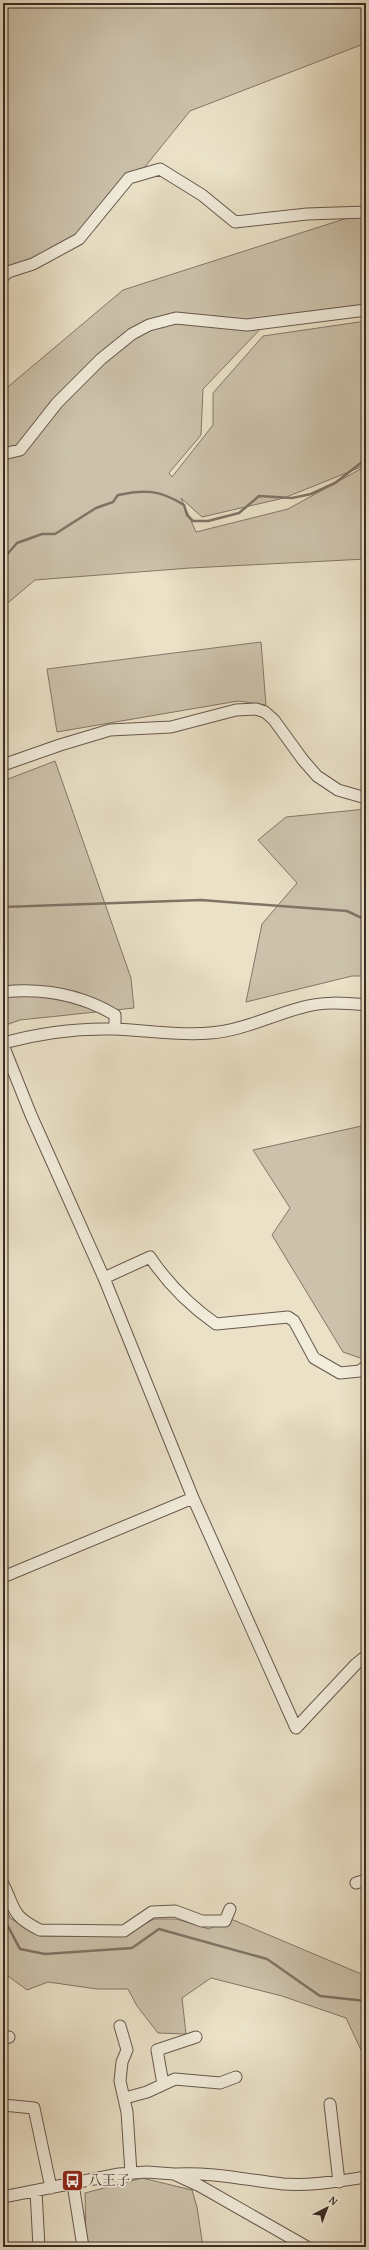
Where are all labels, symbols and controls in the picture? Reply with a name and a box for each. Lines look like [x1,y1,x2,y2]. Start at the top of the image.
bus stop icon: 八王子 [60,2167,86,2193]
place label: 八王子 [88,2170,130,2190]
north arrow [307,2188,347,2228]
text: N [326,2192,342,2209]

